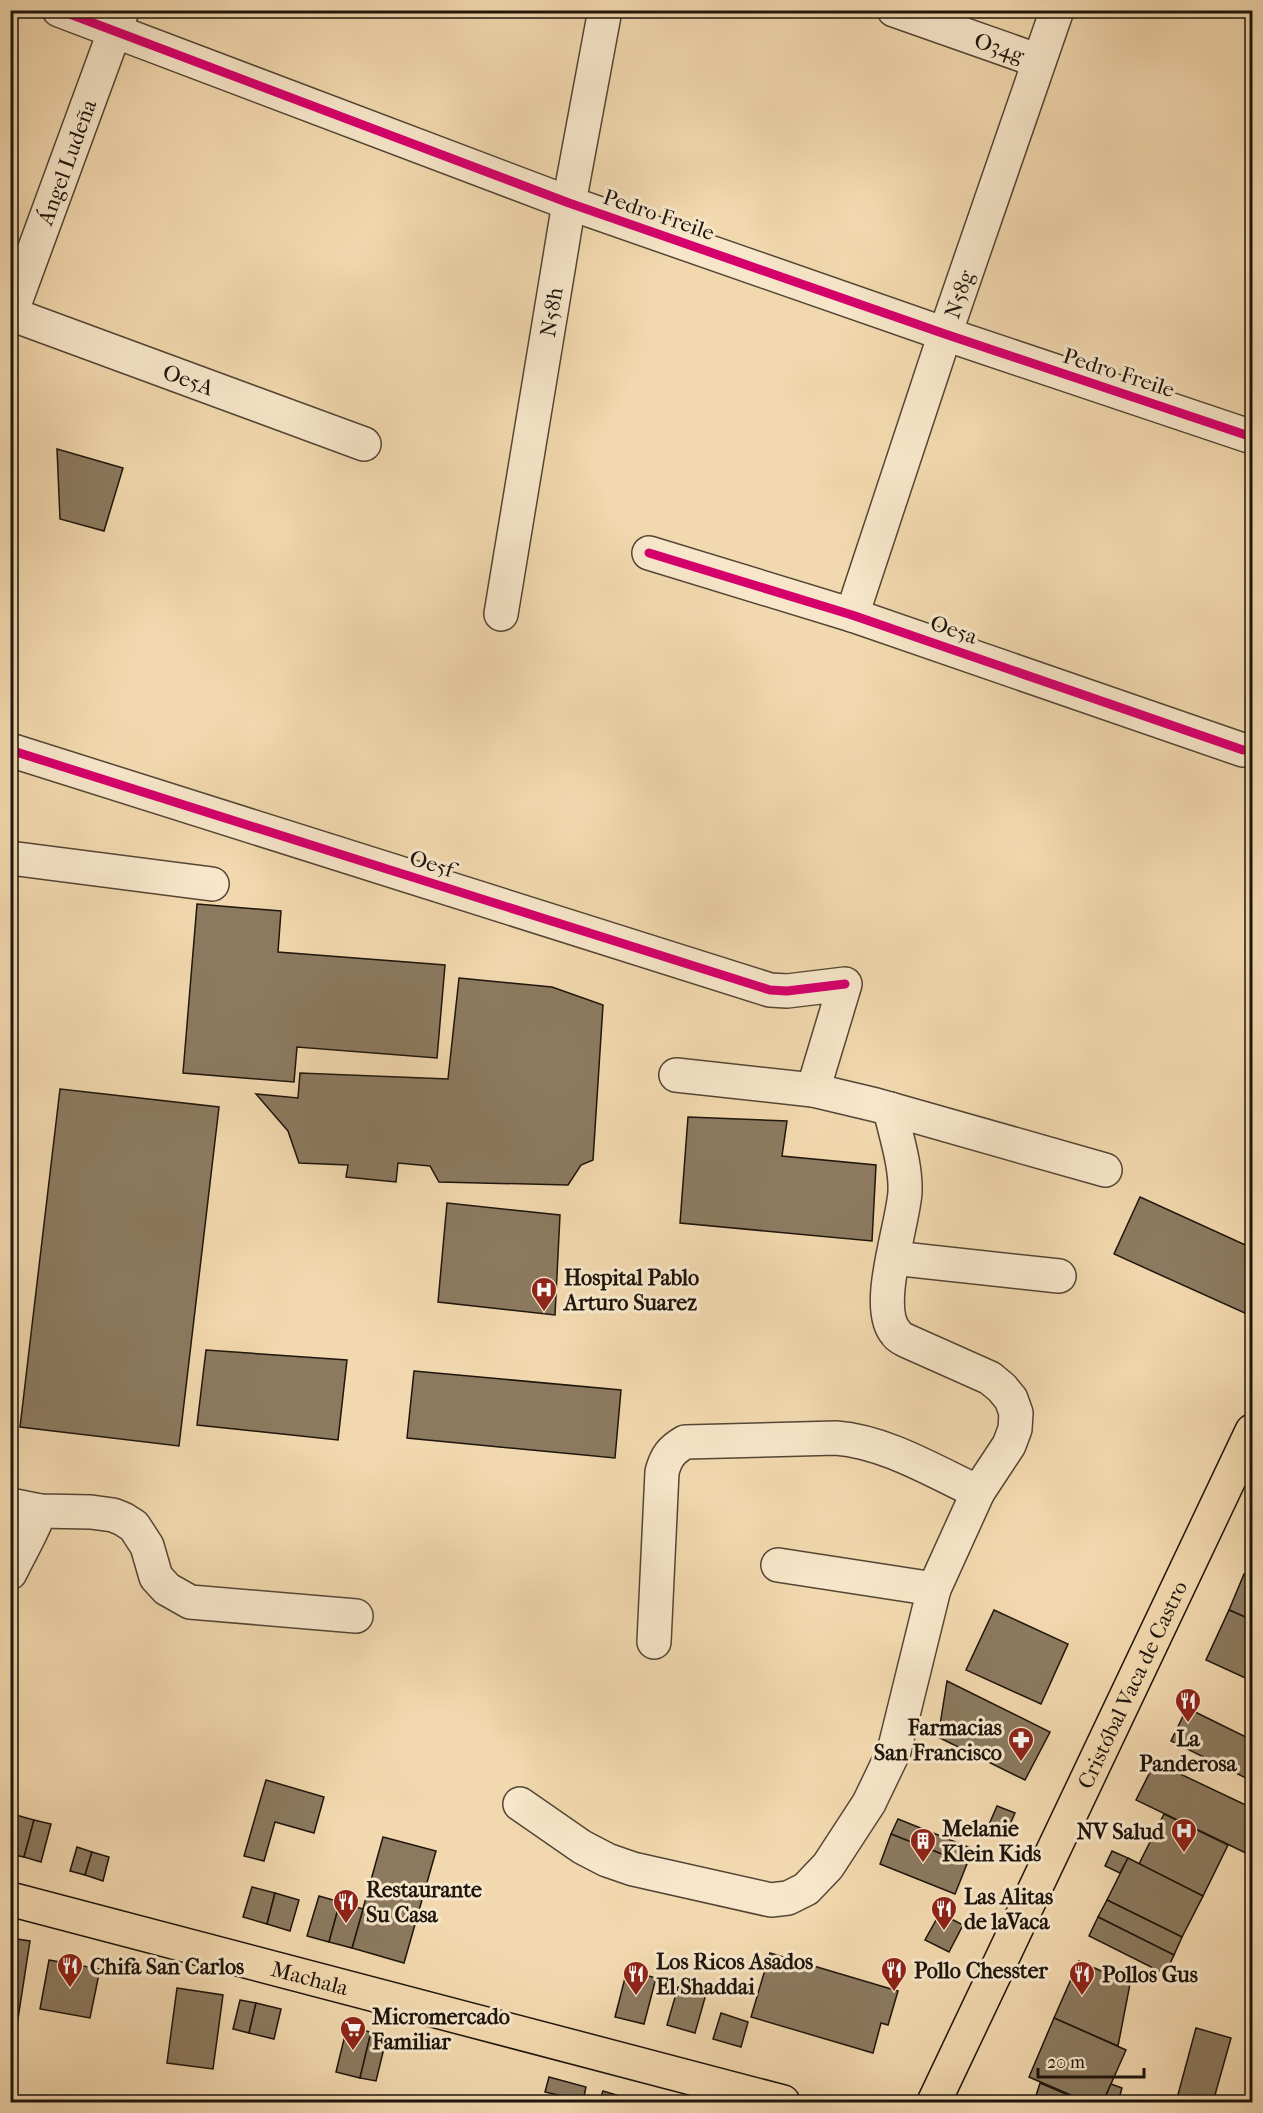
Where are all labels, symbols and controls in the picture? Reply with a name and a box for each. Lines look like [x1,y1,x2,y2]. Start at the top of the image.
street label: O34g [971,27,1028,69]
street label: Ángel Ludeña [31,95,103,230]
street label: Pedro Freile [600,184,718,246]
street label: N58g [939,267,980,322]
street label: N58h [535,285,569,339]
street label: Pedro Freile [1060,343,1178,403]
street label: Oe5A [159,359,218,402]
street label: Oe5a [927,610,981,650]
street label: Oe5f [406,845,462,885]
place label: Hospital Pablo Arturo Suarez [562,1265,699,1316]
hospital icon: Hospital Pablo Arturo Suarez [529,1275,559,1313]
street label: Cristóbal Vaca de Castro [1072,1577,1193,1793]
restaurant icon: La Panderosa [1173,1686,1203,1724]
place label: Farmacias San Francisco [874,1715,1002,1766]
pharmacy icon: Farmacias San Francisco [1006,1725,1036,1763]
place label: La Panderosa [1139,1726,1238,1777]
place label: Melanie Klein Kids [941,1816,1041,1867]
hospital icon: NV Salud [1169,1816,1199,1854]
place label: NV Salud [1076,1819,1165,1845]
building icon: Melanie Klein Kids [908,1826,938,1864]
place label: Restaurante Su Casa [366,1877,482,1928]
place label: Las Alitas de laVaca [964,1884,1053,1935]
restaurant icon: Restaurante Su Casa [331,1887,361,1925]
restaurant icon: Las Alitas de laVaca [929,1894,959,1932]
place label: Los Ricos Asados El Shaddai [656,1949,813,2000]
restaurant icon: Chifa San Carlos [55,1951,85,1989]
place label: Chifa San Carlos [90,1954,244,1980]
restaurant icon: Pollo Chesster [879,1955,909,1993]
street label: Machala [268,1956,352,2001]
place label: Pollo Chesster [914,1958,1049,1984]
restaurant icon: Los Ricos Asados El Shaddai [621,1959,651,1997]
restaurant icon: Pollos Gus [1067,1959,1097,1997]
place label: Pollos Gus [1102,1962,1198,1988]
place label: Micromercado Familiar [371,2004,510,2055]
supermarket icon: Micromercado Familiar [338,2014,368,2052]
scale bar [1038,2041,1144,2079]
text: 20 m [1047,2052,1085,2073]

